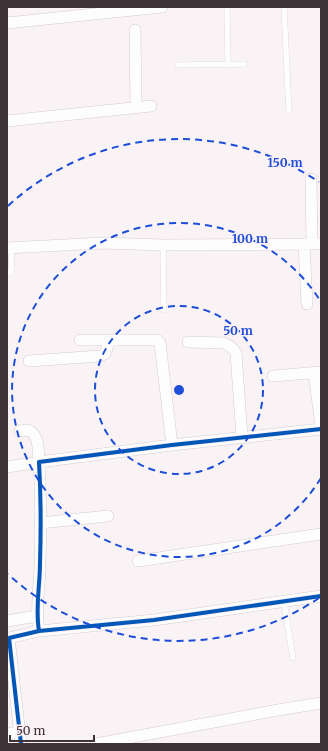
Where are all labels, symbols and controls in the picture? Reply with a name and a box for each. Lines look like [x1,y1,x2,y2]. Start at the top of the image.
text: 150 m [268,155,303,170]
text: 100 m [232,231,268,246]
text: 50 m [223,323,253,338]
centre of rings [172,383,186,397]
scale bar [10,717,94,743]
text: 50 m [16,723,45,738]

